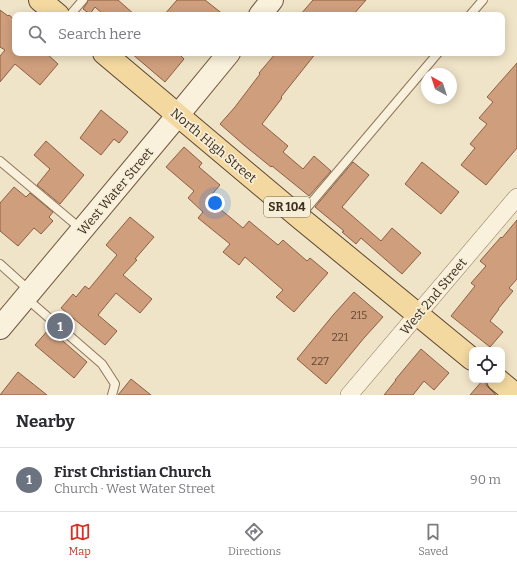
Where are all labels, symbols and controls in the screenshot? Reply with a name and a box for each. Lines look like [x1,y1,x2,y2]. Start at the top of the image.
search box [12,12,505,56]
icon: search [26,23,48,45]
text: Search here [58,25,141,43]
north arrow [421,68,457,104]
street label: North High Street [168,105,260,186]
street label: West Water Street [75,145,156,238]
your location [205,193,225,213]
road number: SR 104 [264,197,310,217]
street label: West 2nd Street [397,255,470,338]
house number: 215 [351,309,367,322]
pin: 1 [47,311,73,341]
house number: 221 [332,331,349,344]
map controls [469,347,505,383]
button: locate [469,347,505,383]
house number: 227 [311,355,329,368]
text: Nearby [16,411,75,432]
text: First Christian Church [54,463,211,481]
text: 1 [26,472,32,487]
text: 90 m [470,472,501,487]
text: Church · West Water Street [54,481,215,496]
tab: Map [69,521,91,558]
tab: Directions [228,521,281,558]
tab: Saved [418,521,448,558]

